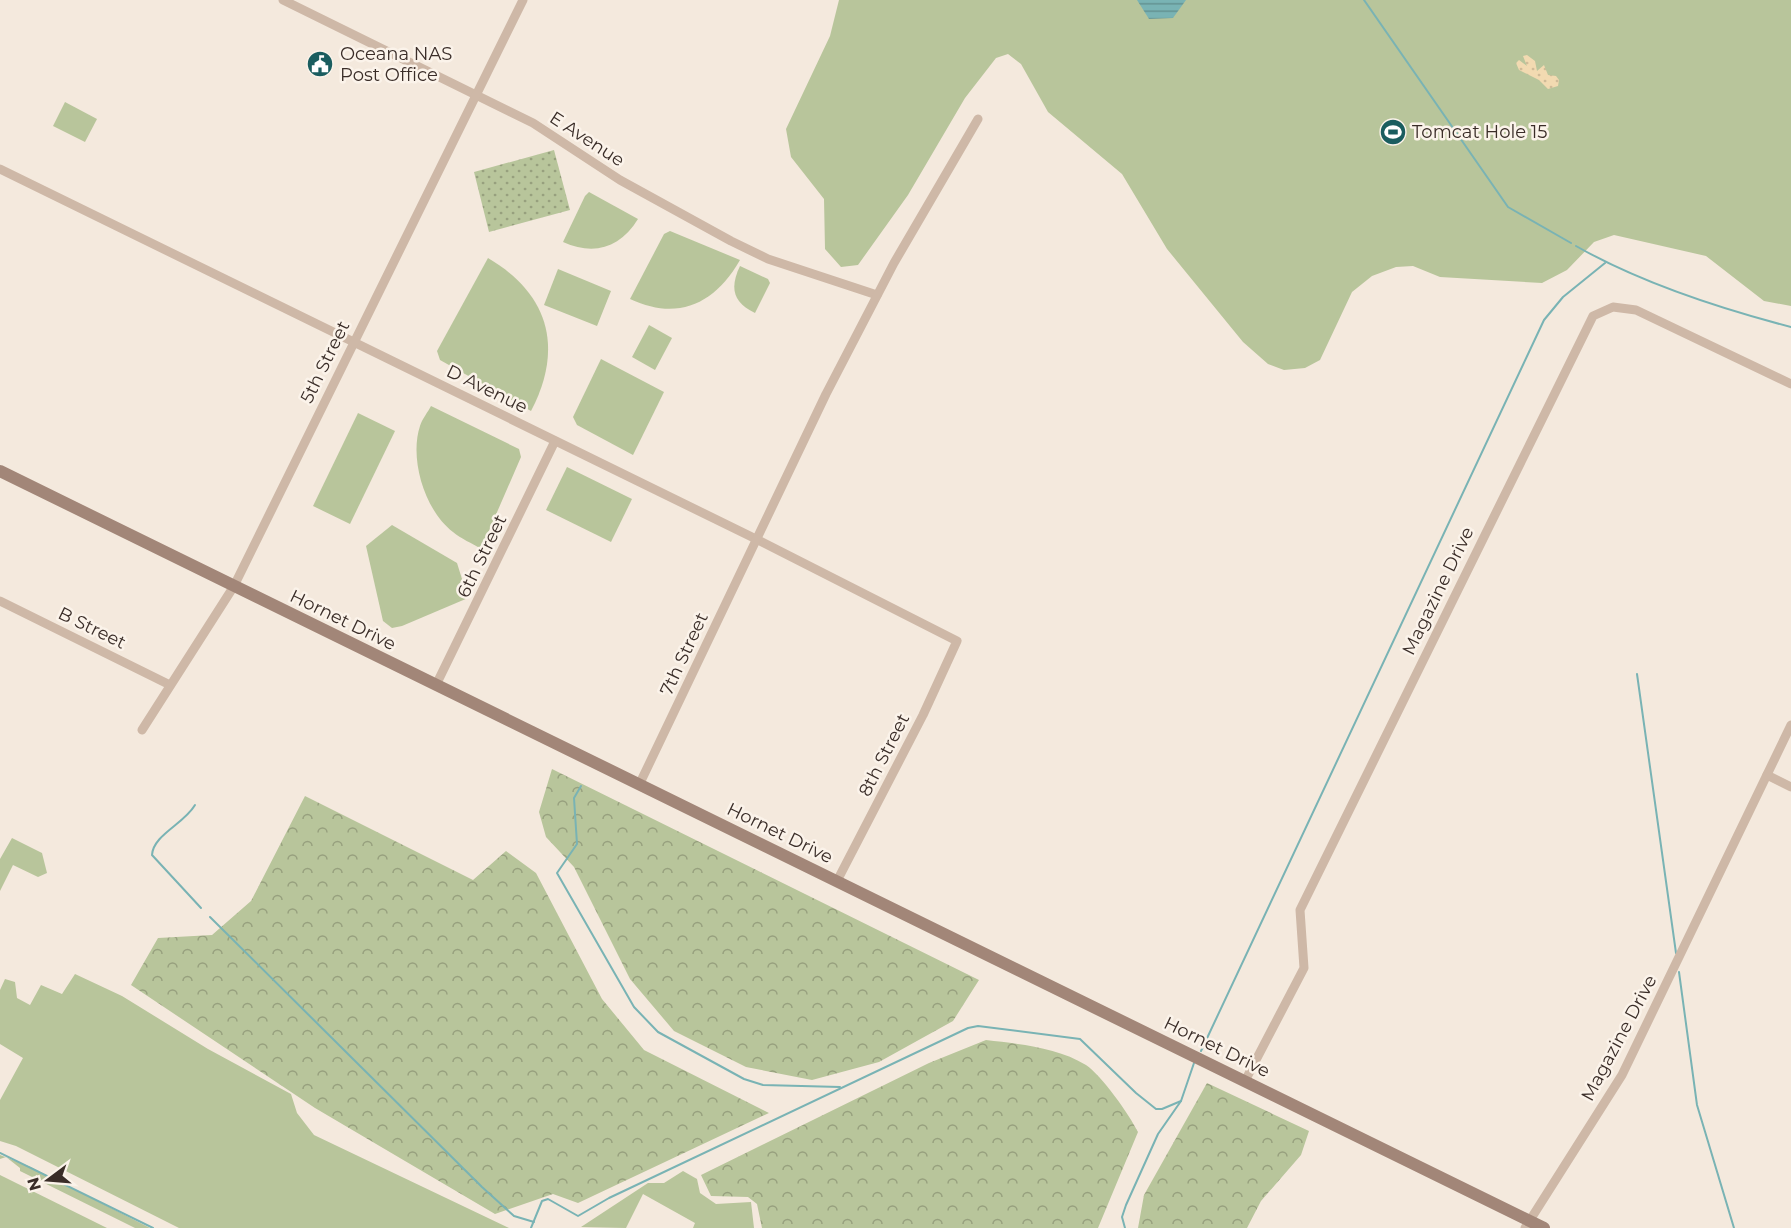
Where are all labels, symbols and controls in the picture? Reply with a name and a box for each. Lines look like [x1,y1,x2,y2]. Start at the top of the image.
place label: Oceana NAS Post Office [340,43,452,86]
public building icon: Oceana NAS Post Office [305,49,335,79]
street label: E Avenue [545,107,629,171]
sports icon: Tomcat Hole 15 [1378,117,1408,147]
place label: Tomcat Hole 15 [1412,121,1548,143]
street label: 5th Street [296,317,354,407]
street label: D Avenue [443,360,531,418]
street label: 6th Street [452,511,512,601]
street label: Magazine Drive [1397,523,1479,659]
street label: Hornet Drive [286,585,400,655]
street label: B Street [54,602,130,654]
street label: 7th Street [655,609,713,699]
street label: 8th Street [854,710,914,800]
street label: Hornet Drive [723,798,837,868]
street label: Magazine Drive [1576,971,1662,1105]
street label: Hornet Drive [1160,1012,1274,1082]
north arrow [18,1150,78,1210]
text: N [23,1175,45,1193]

